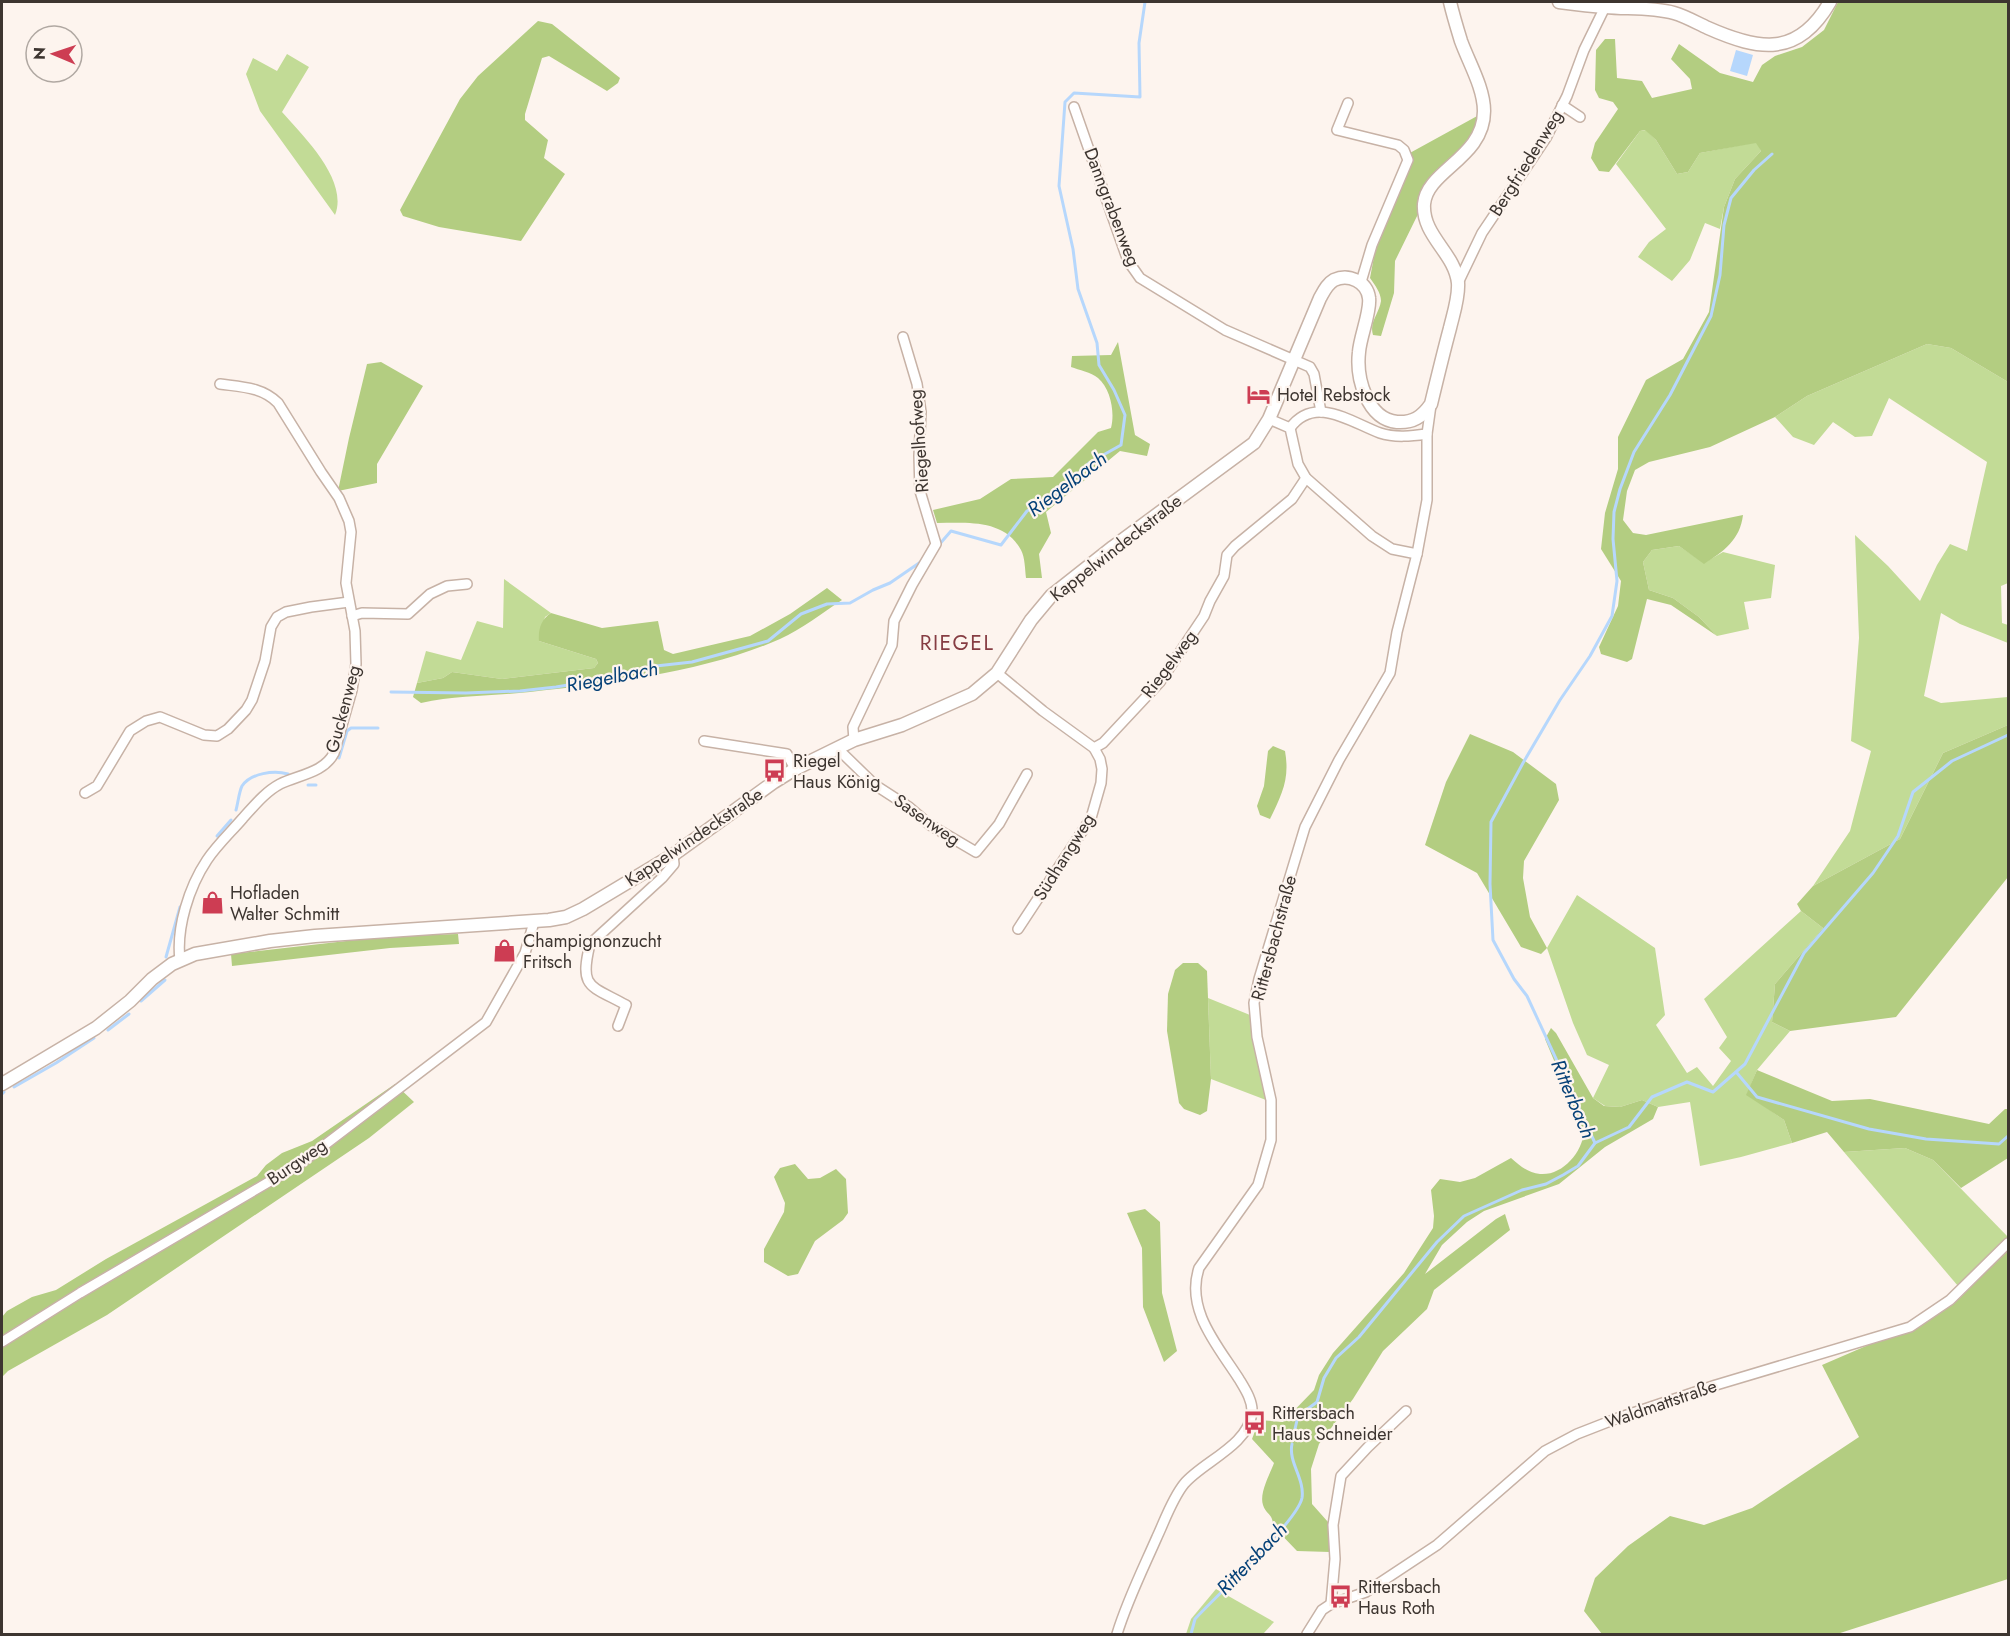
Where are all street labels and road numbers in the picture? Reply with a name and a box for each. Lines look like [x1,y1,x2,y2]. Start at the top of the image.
street label: Bergfriedenweg [1483,105,1569,221]
street label: Danngrabenweg [1077,144,1147,270]
street label: Riegelhofweg [902,388,936,494]
street label: Kappelwindeckstraße [1045,488,1187,608]
street label: Riegelweg [1135,625,1203,703]
street label: Guckenweg [319,662,367,756]
street label: Kappelwindeckstraße [620,781,768,893]
street label: Sasenweg [888,788,966,852]
street label: Südhangweg [1027,808,1101,906]
street label: Rittersbachstraße [1245,872,1303,1004]
street label: Burgweg [262,1132,332,1192]
street label: Waldmattstraße [1602,1373,1720,1435]

